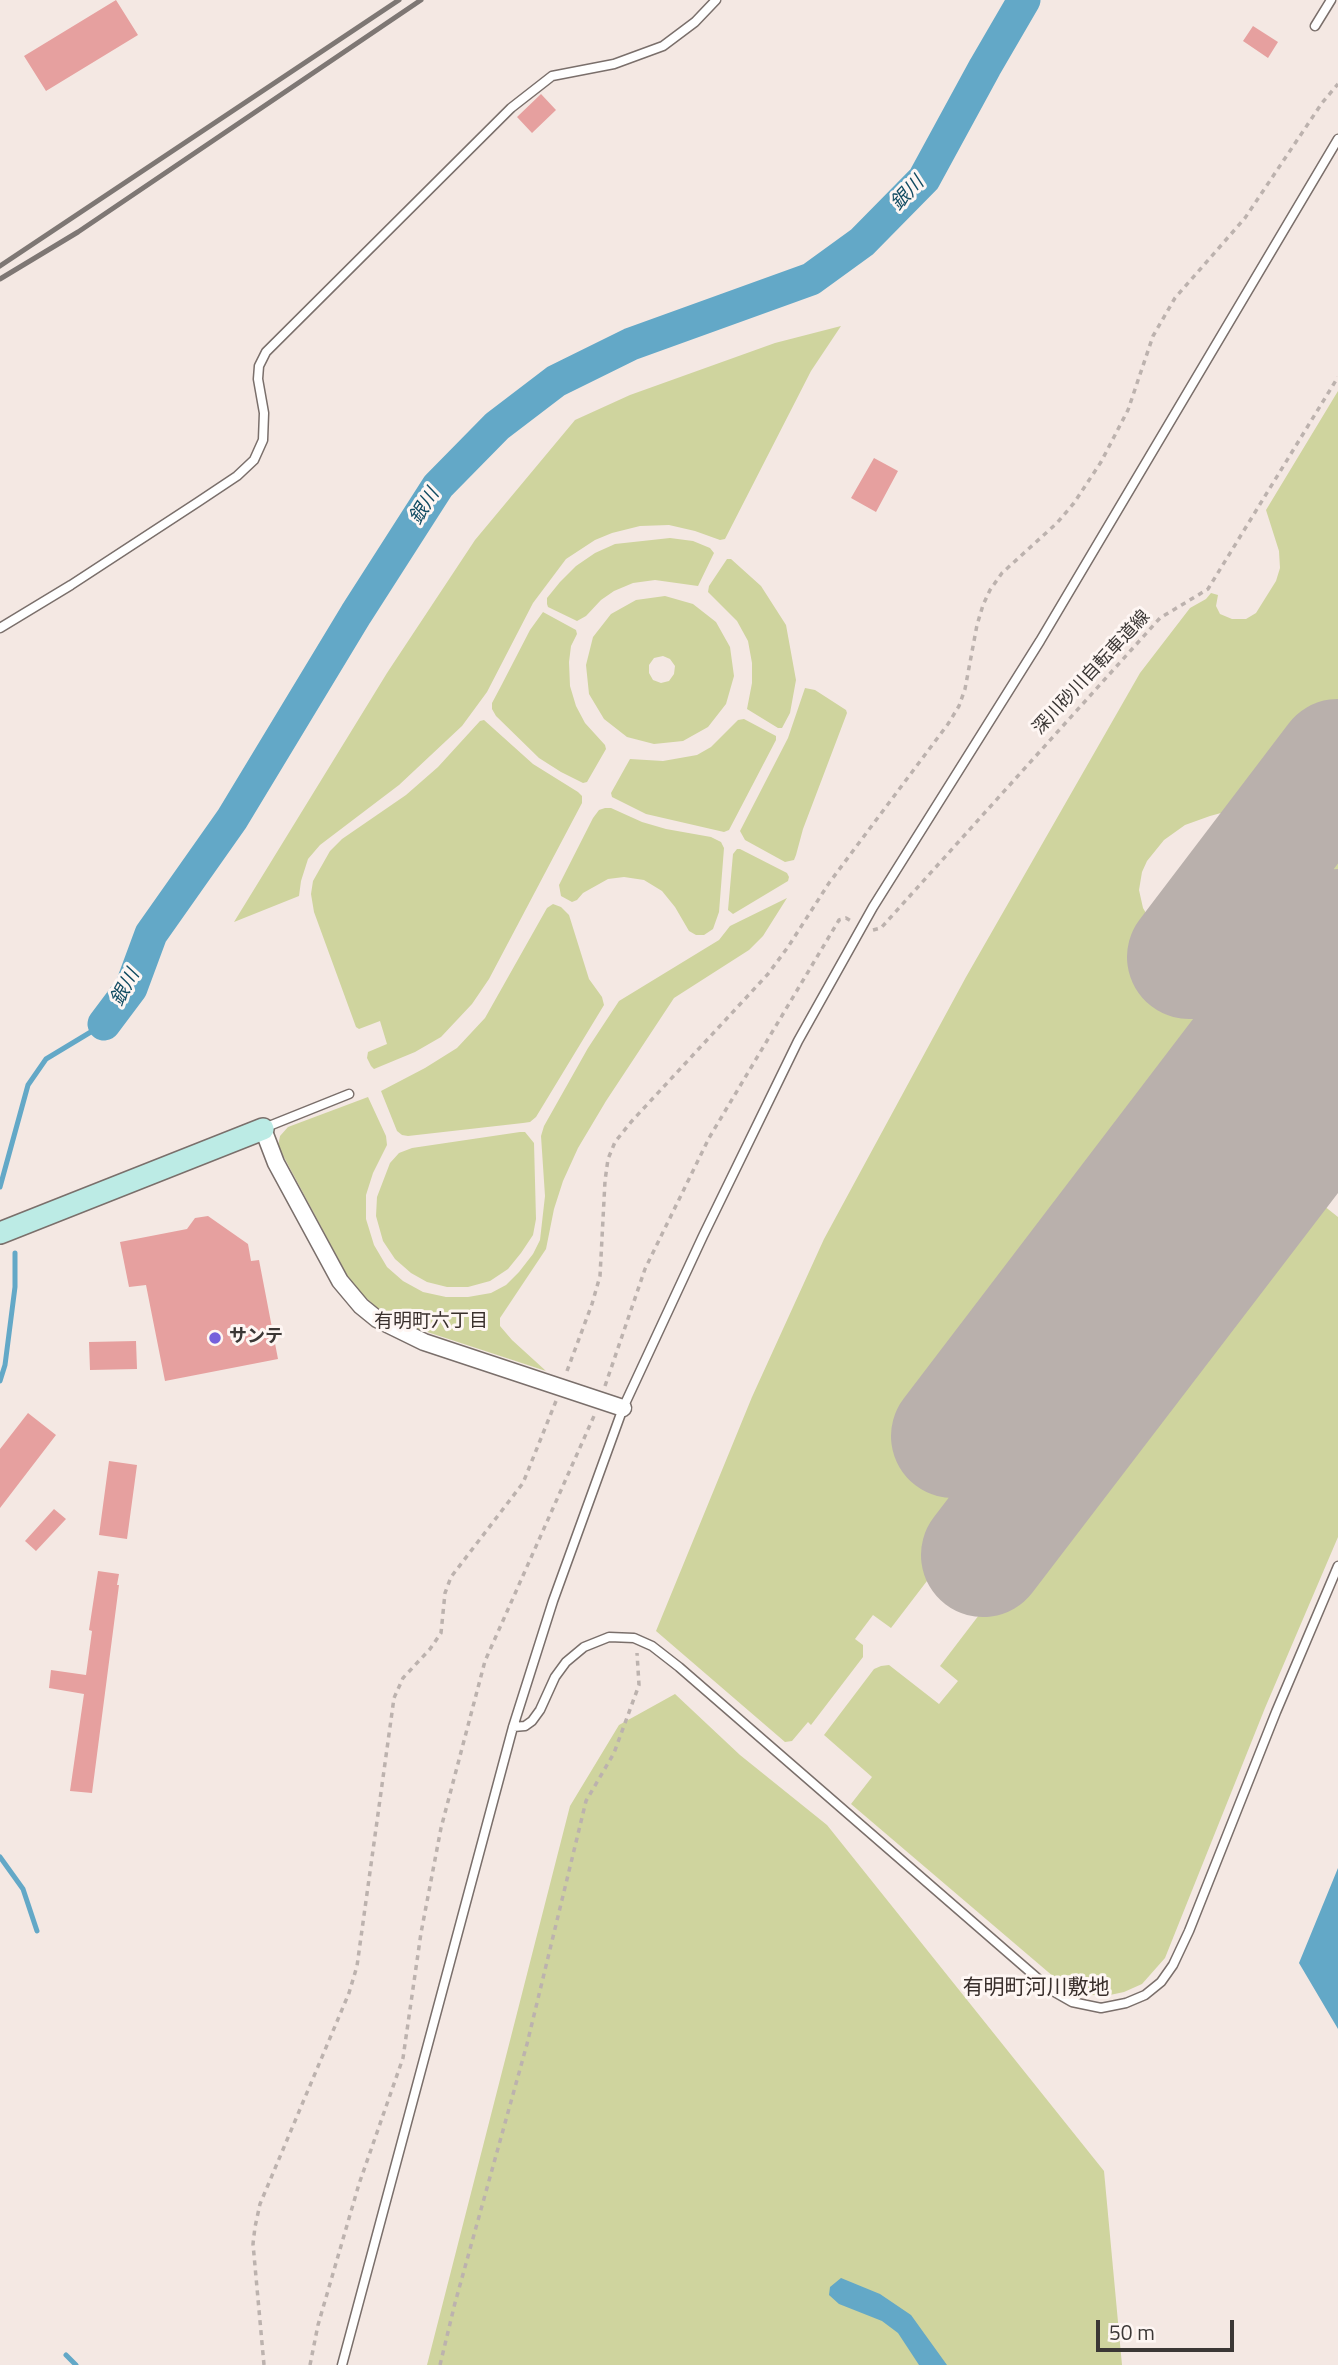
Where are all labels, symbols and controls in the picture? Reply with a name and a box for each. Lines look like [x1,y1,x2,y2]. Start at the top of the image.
water label: 銀川 [887,172,929,216]
water label: 銀川 [405,485,445,529]
street label: 深川砂川自転車道線 [1029,606,1155,740]
water label: 銀川 [107,966,145,1010]
district label: 有明町六丁目 [374,1311,488,1333]
place label: サンテ [229,1327,283,1349]
marker: サンテ [207,1330,223,1346]
district label: 有明町河川敷地 [963,1976,1109,2002]
scale bar [1100,2306,1238,2350]
text: 50 m [1109,2316,1155,2348]

